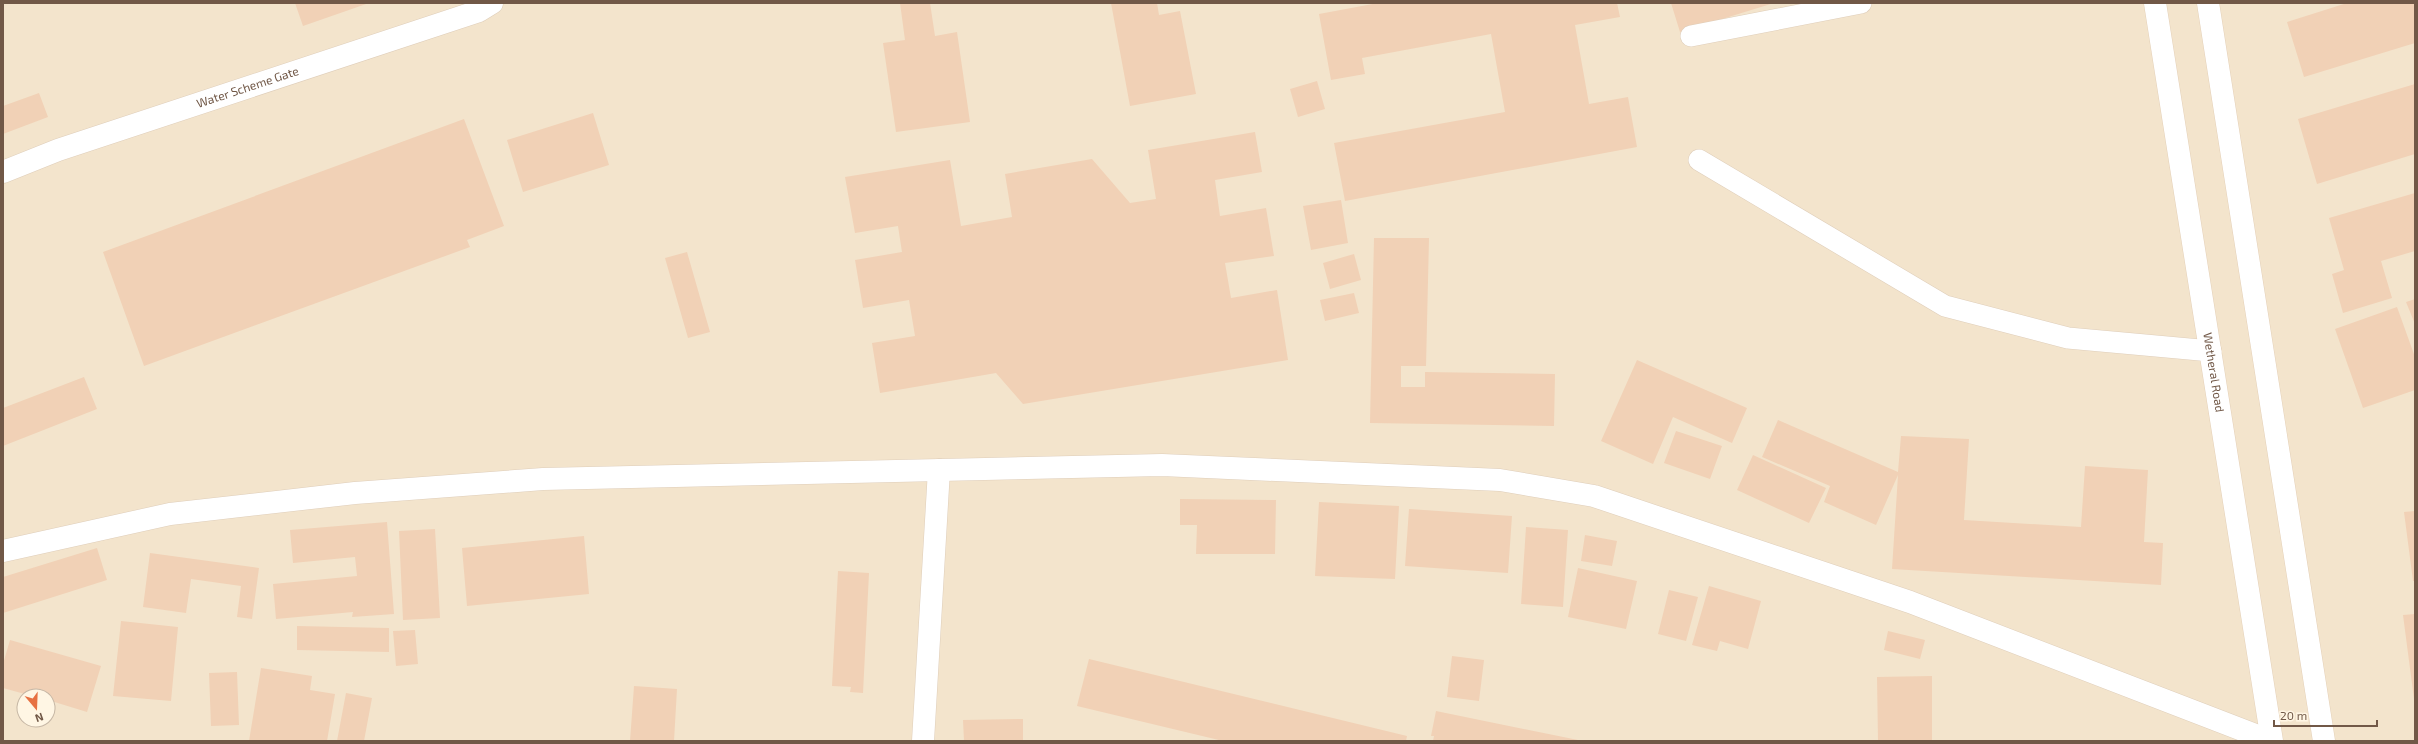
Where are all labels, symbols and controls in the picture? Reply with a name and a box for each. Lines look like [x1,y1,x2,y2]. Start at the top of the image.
street label: Water Scheme Gate [194,63,300,110]
street label: Wetheral Road [2201,331,2228,413]
north arrow [16,688,56,728]
scale bar [2274,702,2377,728]
text: 20 m [2280,708,2307,722]
text: N [33,710,45,725]

